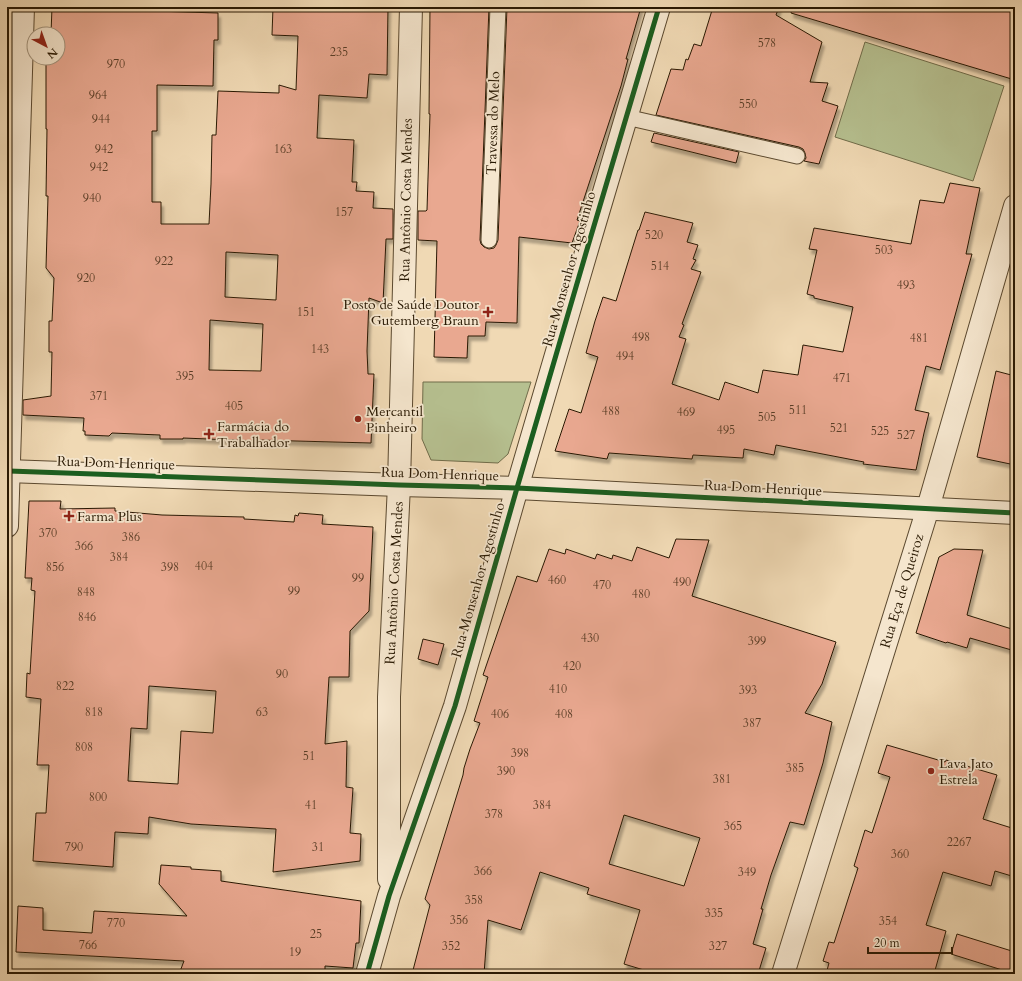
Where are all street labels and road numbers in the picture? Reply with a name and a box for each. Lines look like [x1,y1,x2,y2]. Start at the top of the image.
street label: Travessa do Melo [482,71,504,175]
street label: Rua Antônio Costa Mendes [395,118,417,282]
street label: Rua Monsenhor Agostinho [538,189,600,349]
street label: Rua Dom Henrique [57,451,175,475]
street label: Rua Dom Henrique [381,462,499,486]
street label: Rua Dom Henrique [703,475,823,501]
street label: Rua Monsenhor Agostinho [447,500,509,660]
street label: Rua Antônio Costa Mendes [380,501,408,665]
street label: Rua Eça de Queiroz [876,531,929,650]

